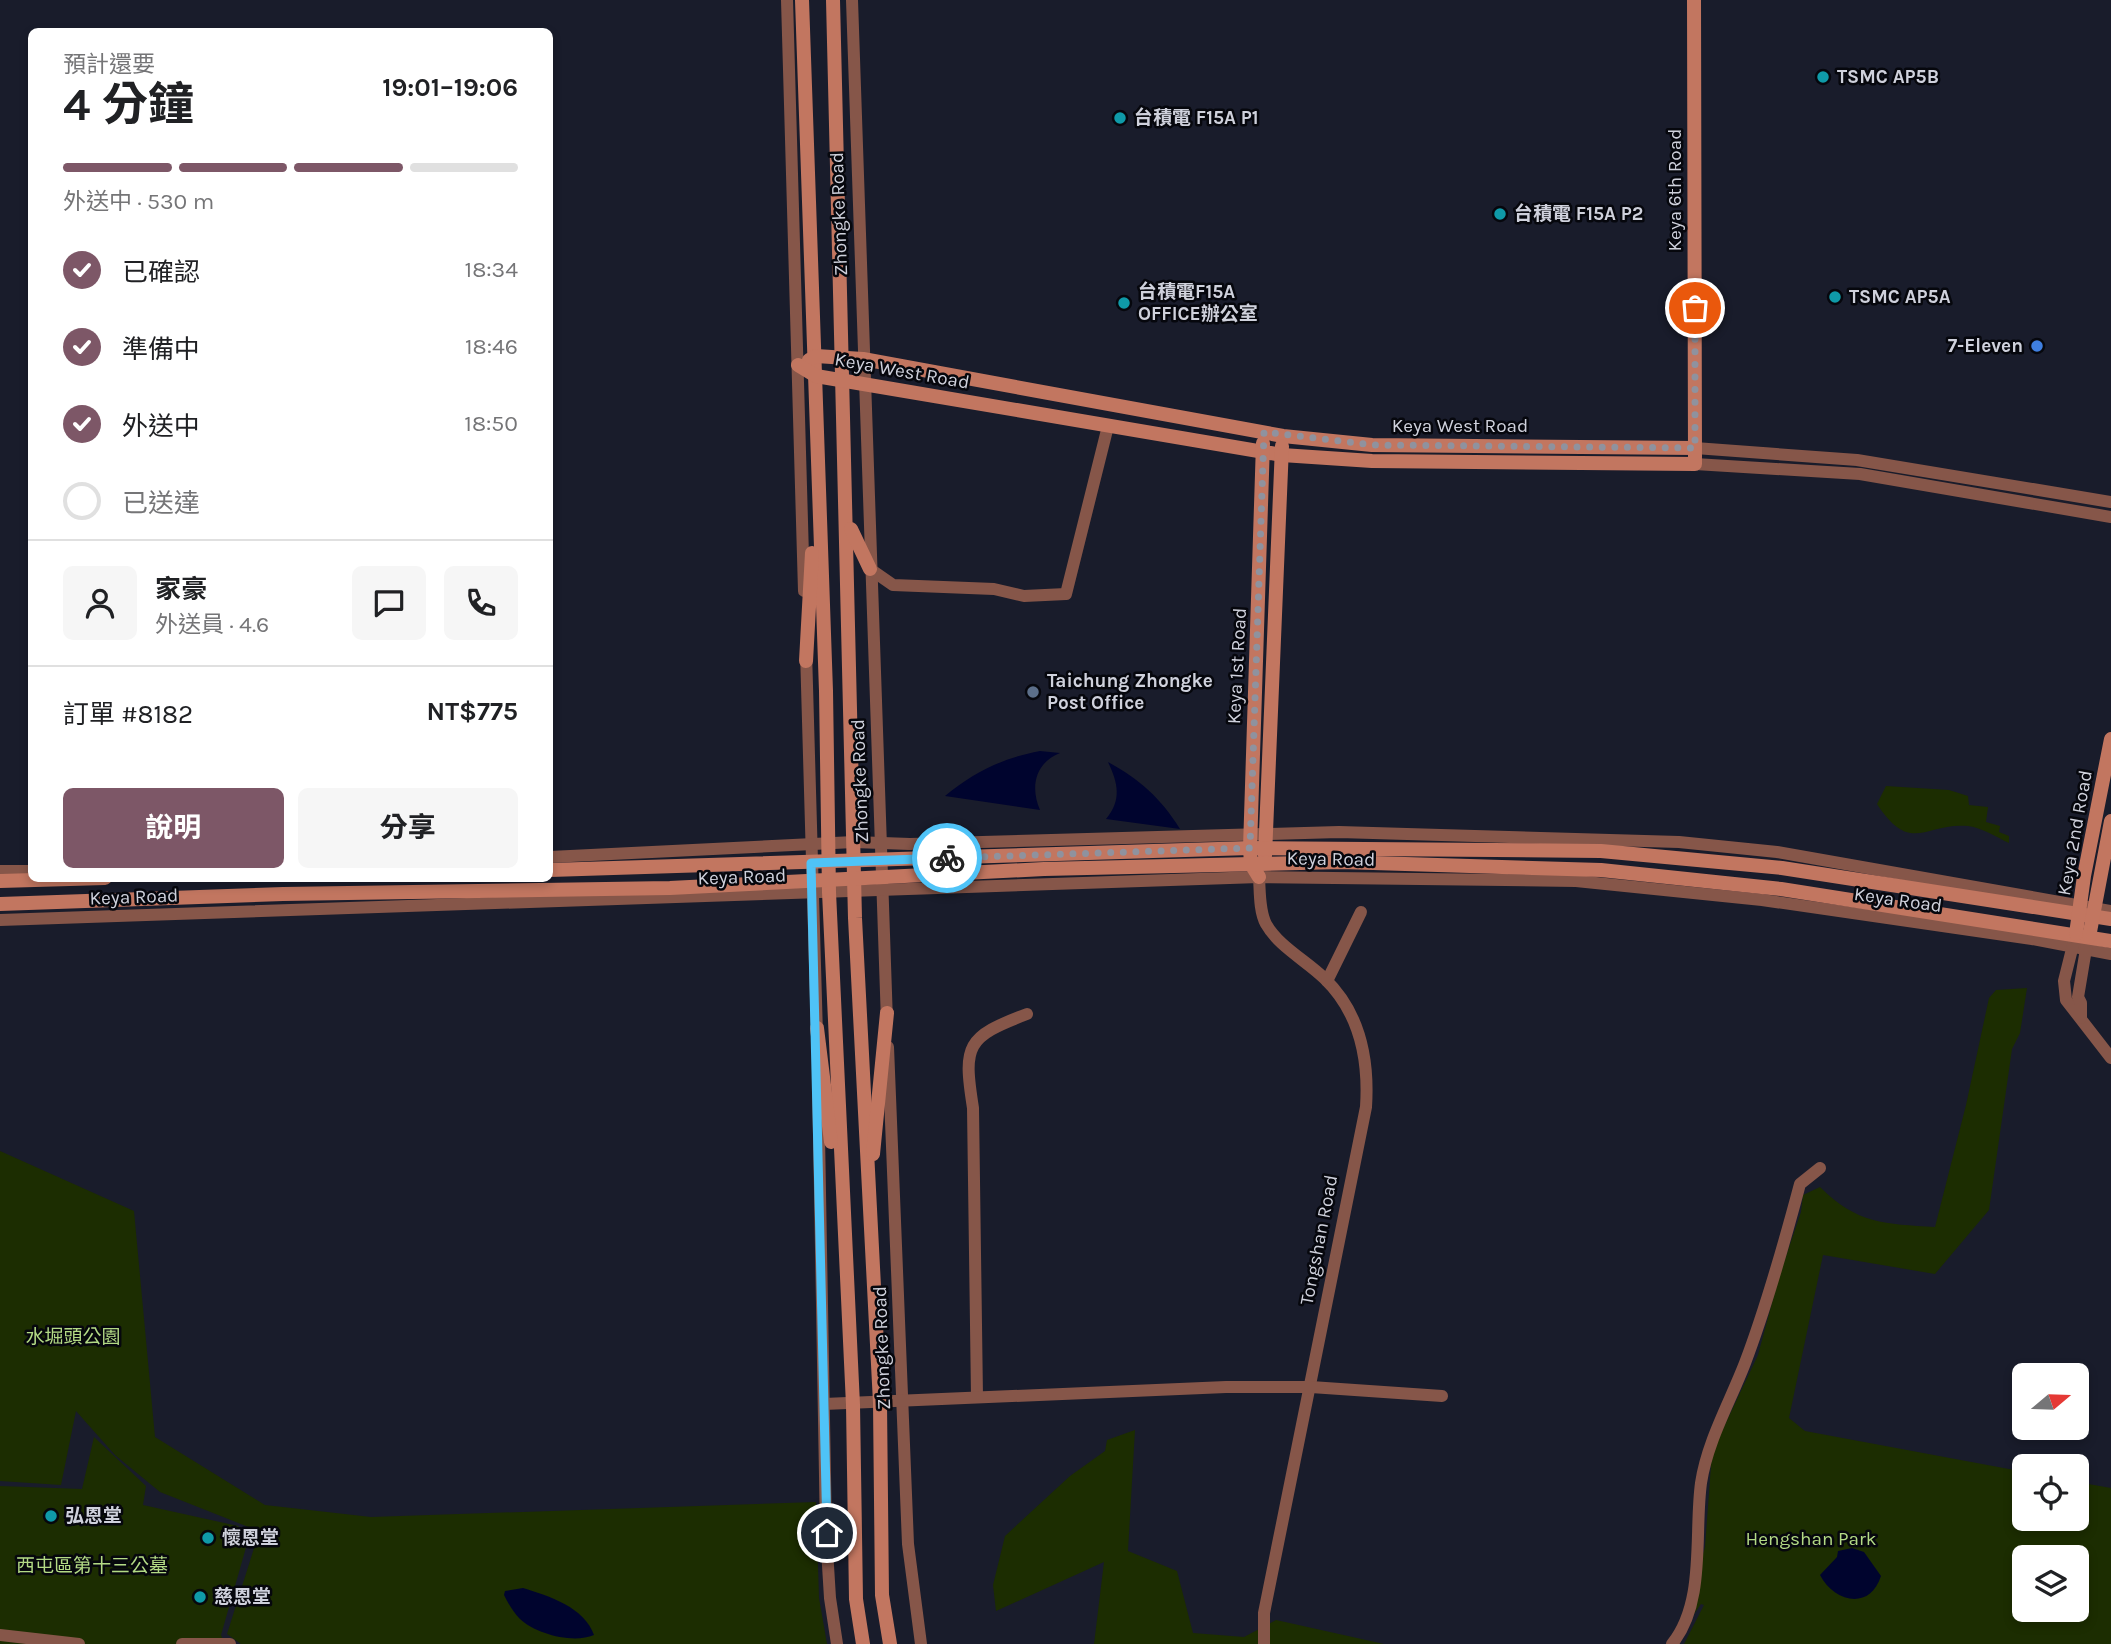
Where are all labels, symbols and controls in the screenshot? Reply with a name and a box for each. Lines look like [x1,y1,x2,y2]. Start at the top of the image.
text: 預計還要 [63,51,155,78]
place label: TSMC AP5B [1837,66,1939,88]
marker: TSMC AP5B [1815,69,1831,85]
text: 19:01–19:06 [382,72,518,103]
text: 4 分鐘 [63,78,194,132]
place label: 台積電 F15A P1 [1134,107,1259,129]
marker: 台積電 F15A P1 [1112,110,1128,126]
street label: Keya 6th Road [1664,129,1686,251]
street label: Zhongke Road [826,152,852,276]
text: 外送中 · 530 m [63,188,214,215]
place label: 台積電 F15A P2 [1514,203,1643,225]
marker: 台積電 F15A P2 [1492,206,1508,222]
icon: check [63,251,101,289]
text: 18:34 [465,256,518,283]
text: 已確認 [122,257,200,288]
pin [1665,278,1725,338]
place label: 台積電F15A OFFICE辦公室 [1138,281,1258,325]
place label: TSMC AP5A [1849,286,1951,308]
icon: bag [1676,289,1714,327]
marker: TSMC AP5A [1827,289,1843,305]
marker: 台積電F15A OFFICE辦公室 [1116,295,1132,311]
icon: check [63,328,101,366]
text: 18:46 [465,333,518,360]
text: 準備中 [122,334,200,365]
place label: 7-Eleven [1948,335,2023,357]
marker: 7-Eleven [2029,338,2045,354]
street label: Keya West Road [833,348,971,394]
icon: check [63,405,101,443]
text: 18:50 [464,410,518,437]
text: 外送中 [122,411,200,442]
street label: Keya West Road [1392,415,1528,437]
text: 已送達 [122,488,200,519]
button: person [63,566,137,640]
button: chat [352,566,426,640]
button: phone [444,566,518,640]
text: 家豪 [155,574,207,605]
street label: Keya 1st Road [1223,607,1251,725]
text: 外送員 · 4.6 [155,611,269,638]
place label: Taichung Zhongke Post Office [1047,670,1213,714]
marker: Taichung Zhongke Post Office [1025,684,1041,700]
text: NT$775 [427,696,518,727]
text: 訂單 #8182 [63,699,193,730]
street label: Zhongke Road [847,719,873,843]
street label: Keya 2nd Road [2053,769,2097,897]
button: 說明 [63,788,284,868]
button: 分享 [298,788,518,868]
courier [912,823,982,893]
icon: bike [928,839,966,877]
street label: Keya Road [1286,847,1376,871]
street label: Keya Road [697,864,787,890]
street label: Keya Road [1852,883,1944,917]
street label: Keya Road [89,884,179,910]
street label: Tongshan Road [1296,1173,1342,1307]
street label: Zhongke Road [869,1286,895,1410]
park label: 水堀頭公園 [25,1326,121,1348]
north arrow [2012,1363,2090,1440]
map controls [2012,1363,2089,1622]
button: locate [2012,1454,2089,1531]
pin [797,1503,857,1563]
place label: 弘恩堂 [65,1505,122,1527]
marker: 弘恩堂 [43,1508,59,1524]
icon: home [808,1514,846,1552]
place label: 懷恩堂 [222,1527,279,1549]
park label: Hengshan Park [1745,1528,1877,1550]
marker: 懷恩堂 [200,1530,216,1546]
button: layers [2012,1545,2089,1622]
park label: 西屯區第十三公墓 [16,1555,168,1577]
place label: 慈恩堂 [214,1586,271,1608]
marker: 慈恩堂 [192,1589,208,1605]

